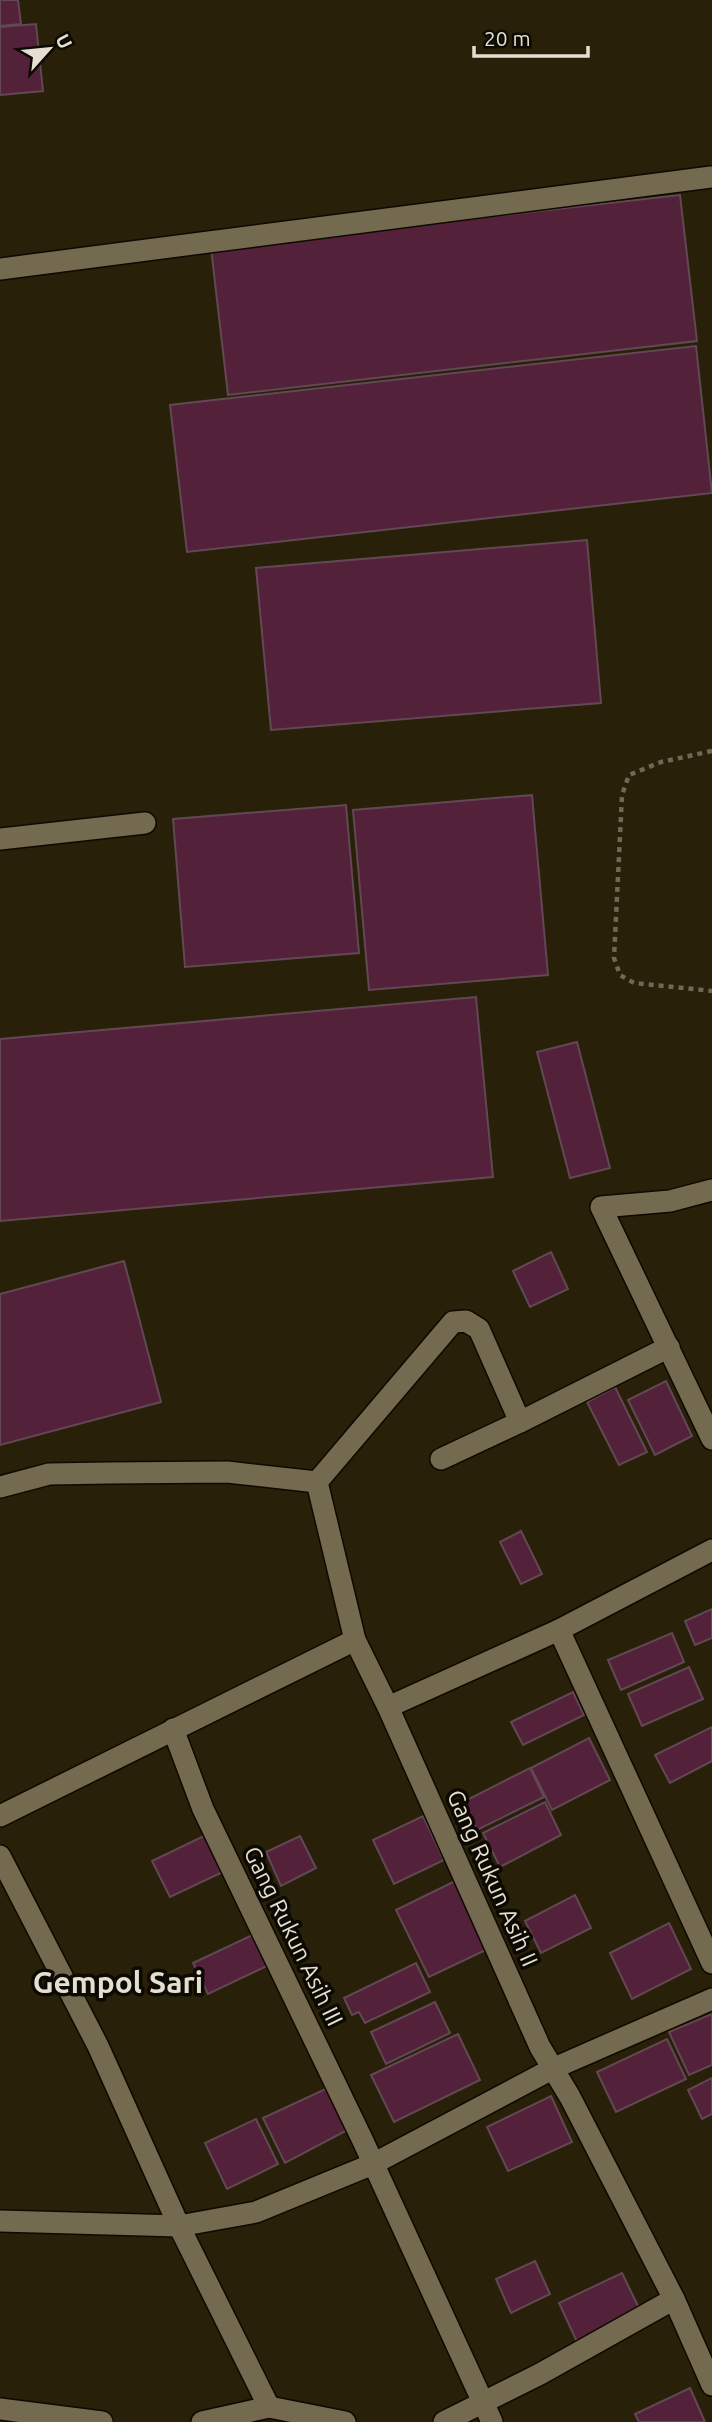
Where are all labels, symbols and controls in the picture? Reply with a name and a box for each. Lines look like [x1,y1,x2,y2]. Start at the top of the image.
north arrow [14,14,84,84]
scale bar [474,14,588,58]
text: 20 m [484,26,531,50]
text: U [51,30,77,52]
street label: Gang Rukun Asih II [443,1786,543,1970]
street label: Gang Rukun Asih III [240,1842,348,2030]
district label: Gempol Sari [33,1965,203,1999]

